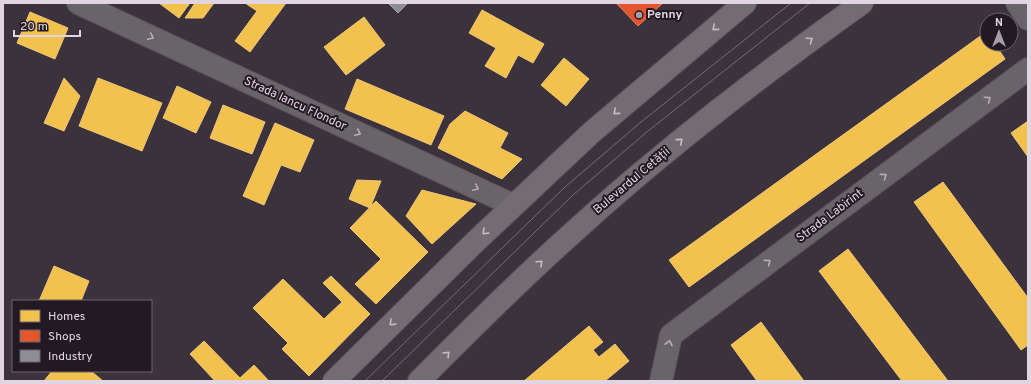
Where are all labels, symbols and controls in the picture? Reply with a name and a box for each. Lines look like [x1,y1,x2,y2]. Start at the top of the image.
place label: Penny [647,7,682,23]
marker: Penny [634,10,644,20]
scale bar [14,12,80,38]
north arrow [979,12,1019,52]
text: N [995,16,1003,30]
text: 20 m [20,19,48,35]
one-way arrow [713,24,720,31]
one-way arrow [147,32,154,40]
one-way arrow [806,38,813,45]
street label: Strada Iancu Flondor [241,73,349,135]
one-way arrow [984,96,991,103]
one-way arrow [613,107,620,114]
one-way arrow [354,128,361,136]
one-way arrow [675,138,682,145]
street label: Bulevardul Cetății [590,144,674,218]
one-way arrow [880,173,887,181]
one-way arrow [472,183,479,191]
street label: Strada Labirint [793,186,867,246]
one-way arrow [482,228,490,235]
one-way arrow [535,260,543,268]
one-way arrow [764,260,771,267]
legend [12,300,152,372]
text: Homes [48,309,85,325]
one-way arrow [389,318,397,326]
text: Shops [48,329,81,345]
one-way arrow [665,340,673,346]
text: Industry [48,349,93,365]
one-way arrow [442,351,450,359]

